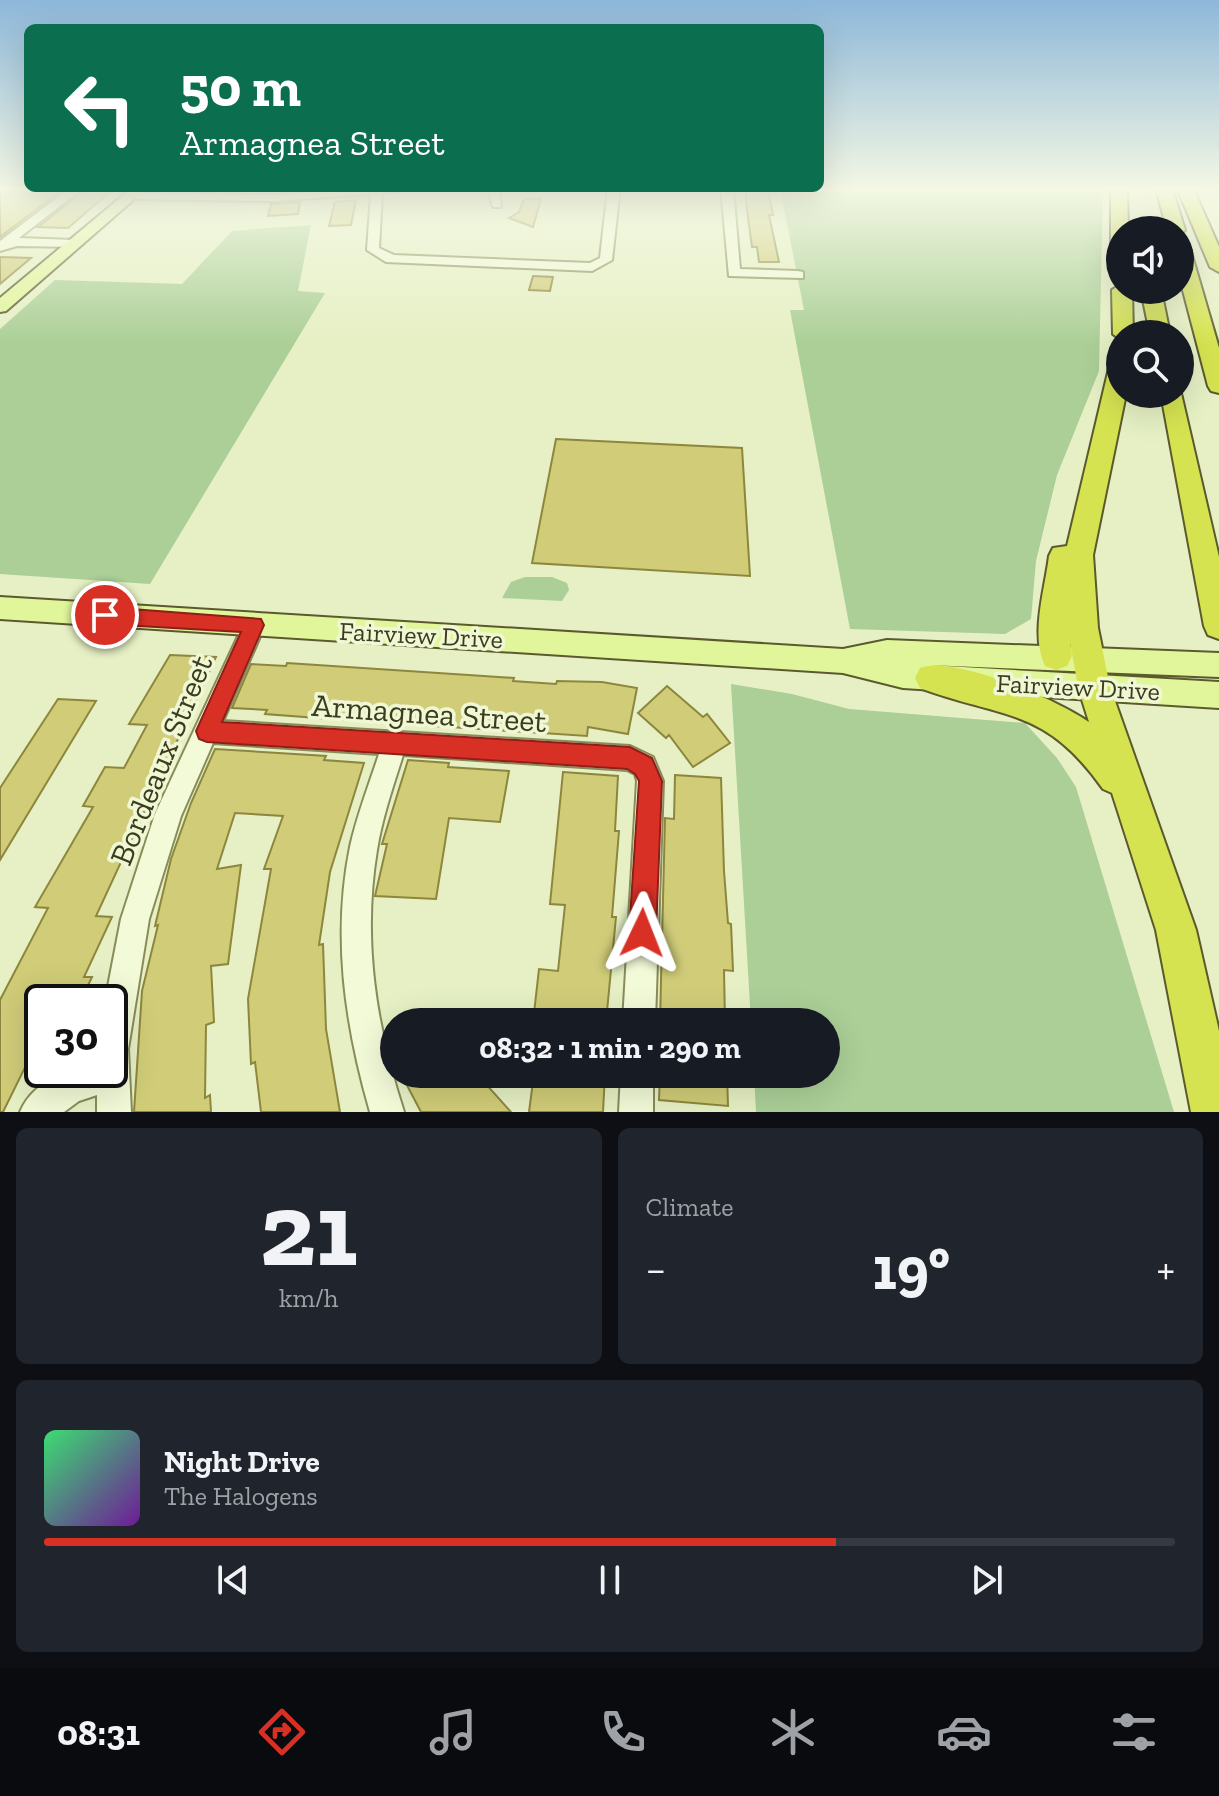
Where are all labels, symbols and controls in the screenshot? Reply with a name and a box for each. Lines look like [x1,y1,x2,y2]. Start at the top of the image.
text: 50 m [180,53,301,120]
icon: left [48,56,152,160]
text: Armagnea Street [180,121,445,164]
map controls [1106,216,1194,408]
button: sound [1106,216,1194,304]
button: search [1106,320,1194,408]
pin [71,581,139,649]
icon: arrive [83,593,127,637]
street label: Fairview Drive [338,615,504,655]
street label: Bordeaux Street [102,649,220,871]
street label: Fairview Drive [995,667,1161,707]
street label: Armagnea Street [310,686,548,740]
position arrow [600,891,684,975]
speed limit sign: 30 [24,984,128,1088]
text: 08:32 · 1 min · 290 m [479,1030,741,1066]
text: 21 [260,1167,358,1292]
text: Climate [646,1191,733,1223]
text: 19° [873,1232,950,1304]
text: − [646,1242,666,1295]
text: + [1156,1242,1175,1295]
text: km/h [279,1282,338,1314]
text: Night Drive [164,1444,320,1480]
text: The Halogens [164,1480,318,1512]
icon: previous [211,1558,255,1602]
icon: pause [588,1558,632,1602]
icon: next [965,1558,1009,1602]
icon: directions [254,1704,310,1760]
icon: music [425,1704,481,1760]
icon: phone [595,1704,651,1760]
icon: climate [765,1704,821,1760]
icon: car [936,1704,992,1760]
icon: filters [1106,1704,1162,1760]
text: 08:31 [57,1711,140,1754]

